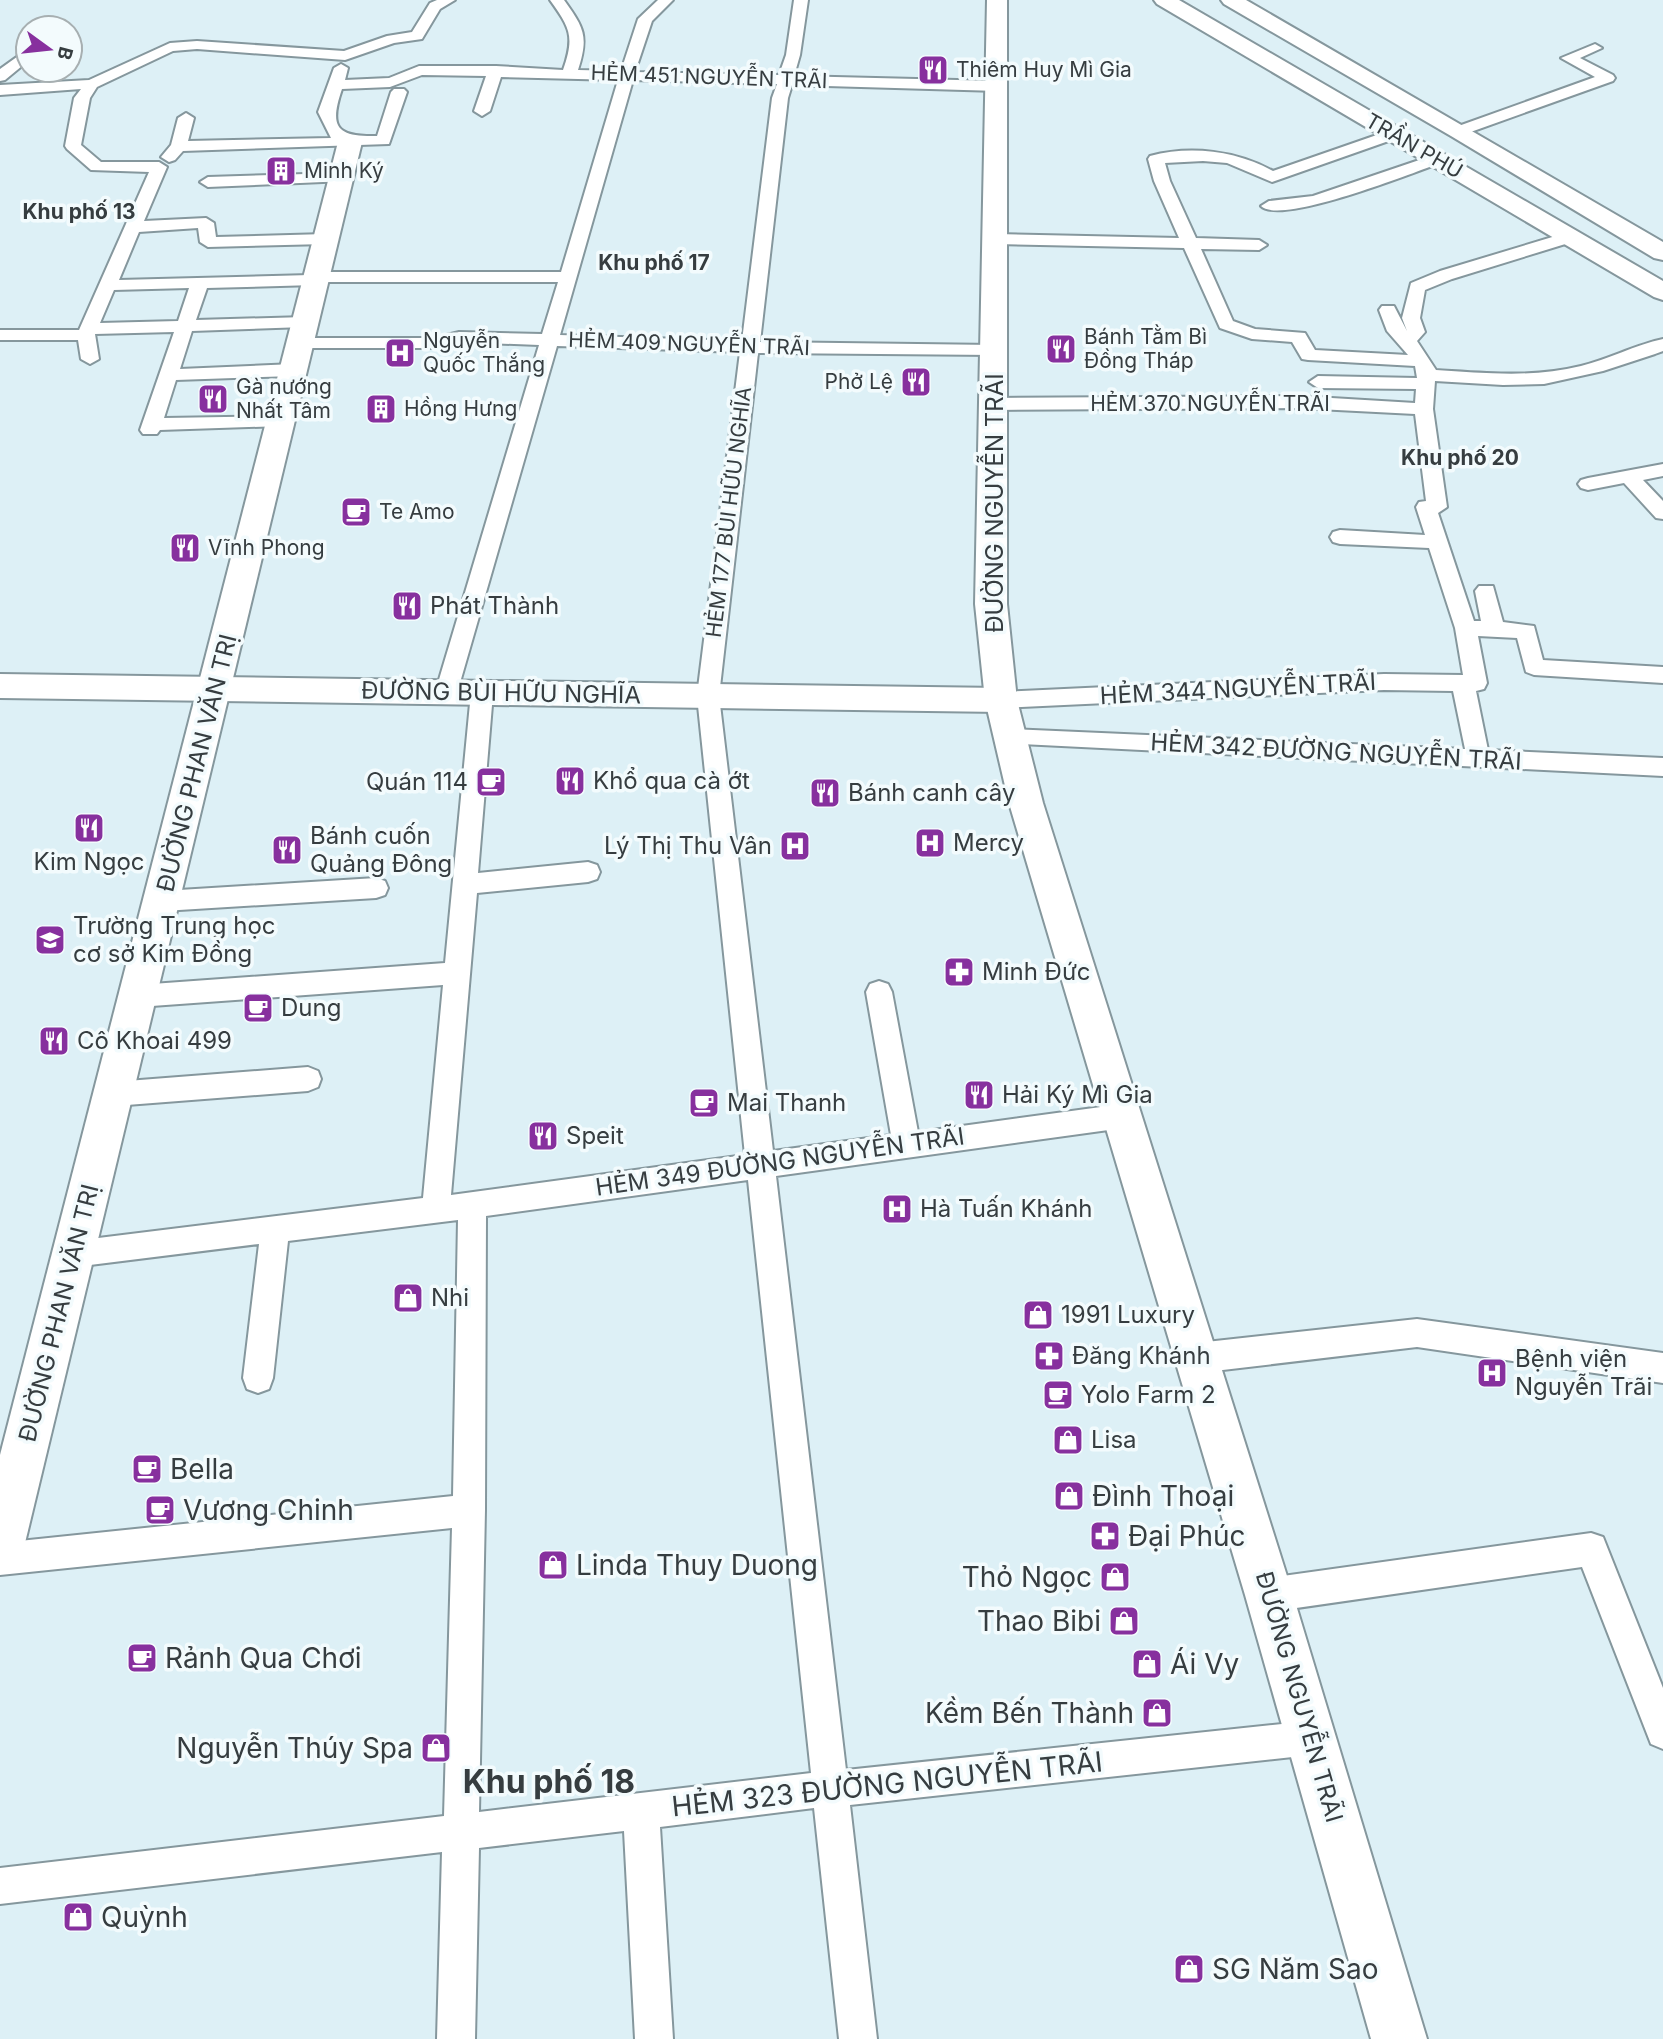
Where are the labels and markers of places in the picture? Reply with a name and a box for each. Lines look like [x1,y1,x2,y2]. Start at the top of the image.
restaurant icon: Thiêm Huy Mì Gia [916,53,950,87]
place label: Thiêm Huy Mì Gia [956,57,1132,82]
building icon: Minh Ký [264,154,298,188]
place label: Minh Ký [304,158,384,183]
place label: Bánh Tằm Bì Đồng Tháp [1084,324,1207,373]
place label: Nguyễn Quốc Thắng [423,328,545,377]
restaurant icon: Bánh Tằm Bì Đồng Tháp [1044,332,1078,366]
hospital icon: Nguyễn Quốc Thắng [383,336,417,370]
restaurant icon: Phở Lệ [899,365,933,399]
place label: Phở Lệ [825,369,893,394]
place label: Gà nướng Nhất Tâm [236,374,332,423]
restaurant icon: Gà nướng Nhất Tâm [196,382,230,416]
building icon: Hồng Hưng [364,392,398,426]
place label: Hồng Hưng [404,396,517,421]
cafe icon: Te Amo [339,495,373,529]
place label: Te Amo [379,499,455,524]
restaurant icon: Vĩnh Phong [168,531,202,565]
place label: Vĩnh Phong [208,535,325,560]
restaurant icon: Phát Thành [390,589,424,623]
place label: Phát Thành [430,591,559,620]
restaurant icon: Khổ qua cà ớt [553,764,587,798]
cafe icon: Quán 114 [474,765,508,799]
place label: Khổ qua cà ớt [593,766,750,795]
place label: Quán 114 [366,767,468,796]
restaurant icon: Bánh canh cây [808,776,842,810]
place label: Bánh canh cây [848,778,1015,807]
restaurant icon: Kim Ngọc [72,811,106,845]
place label: Bánh cuốn Quảng Đông [310,821,452,878]
hospital icon: Mercy [913,826,947,860]
place label: Mercy [953,828,1024,857]
hospital icon: Lý Thị Thu Vân [778,829,812,863]
place label: Lý Thị Thu Vân [604,831,772,860]
restaurant icon: Bánh cuốn Quảng Đông [270,833,304,867]
place label: Kim Ngọc [34,847,145,876]
place label: Trường Trung học cơ sở Kim Đồng [73,911,276,968]
school or university icon: Trường Trung học cơ sở Kim Đồng [33,923,67,957]
pharmacy icon: Minh Đức [942,955,976,989]
place label: Minh Đức [982,957,1091,986]
cafe icon: Dung [241,991,275,1025]
place label: Dung [281,993,341,1022]
restaurant icon: Cô Khoai 499 [37,1024,71,1058]
place label: Cô Khoai 499 [77,1026,232,1055]
restaurant icon: Hải Ký Mì Gia [962,1078,996,1112]
place label: Hải Ký Mì Gia [1002,1080,1153,1109]
cafe icon: Mai Thanh [687,1086,721,1120]
place label: Mai Thanh [727,1088,846,1117]
restaurant icon: Speit [526,1119,560,1153]
place label: Speit [566,1121,624,1150]
hospital icon: Hà Tuấn Khánh [880,1192,914,1226]
place label: Hà Tuấn Khánh [920,1194,1093,1223]
shop icon: Nhi [391,1281,425,1315]
place label: Nhi [431,1283,469,1312]
shop icon: 1991 Luxury [1021,1298,1055,1332]
place label: 1991 Luxury [1061,1300,1195,1329]
pharmacy icon: Đăng Khánh [1032,1339,1066,1373]
place label: Đăng Khánh [1072,1341,1211,1370]
place label: Bệnh viện Nguyễn Trãi [1515,1344,1652,1401]
hospital icon: Bệnh viện Nguyễn Trãi [1475,1356,1509,1390]
cafe icon: Yolo Farm 2 [1041,1378,1075,1412]
place label: Yolo Farm 2 [1081,1380,1216,1409]
shop icon: Lisa [1051,1423,1085,1457]
place label: Lisa [1091,1425,1137,1454]
cafe icon: Bella [130,1452,164,1486]
place label: Bella [170,1452,234,1486]
shop icon: Đình Thoại [1052,1479,1086,1513]
place label: Đình Thoại [1092,1479,1234,1513]
cafe icon: Vương Chinh [143,1493,177,1527]
place label: Vương Chinh [183,1493,354,1527]
pharmacy icon: Đại Phúc [1088,1519,1122,1553]
place label: Đại Phúc [1128,1519,1246,1553]
shop icon: Linda Thuy Duong [536,1548,570,1582]
place label: Linda Thuy Duong [576,1548,818,1582]
place label: Thỏ Ngọc [962,1560,1092,1594]
shop icon: Thỏ Ngọc [1098,1560,1132,1594]
place label: Thao Bibi [977,1604,1101,1638]
shop icon: Thao Bibi [1107,1604,1141,1638]
cafe icon: Rảnh Qua Chơi [125,1641,159,1675]
place label: Rảnh Qua Chơi [165,1641,362,1675]
place label: Ái Vy [1170,1646,1239,1681]
shop icon: Ái Vy [1130,1647,1164,1681]
place label: Kềm Bến Thành [925,1696,1134,1730]
shop icon: Kềm Bến Thành [1140,1696,1174,1730]
place label: Nguyễn Thúy Spa [176,1731,413,1765]
shop icon: Nguyễn Thúy Spa [419,1731,453,1765]
shop icon: Quỳnh [61,1900,95,1934]
place label: Quỳnh [101,1900,188,1934]
shop icon: SG Năm Sao [1172,1952,1206,1986]
place label: SG Năm Sao [1212,1952,1378,1986]

